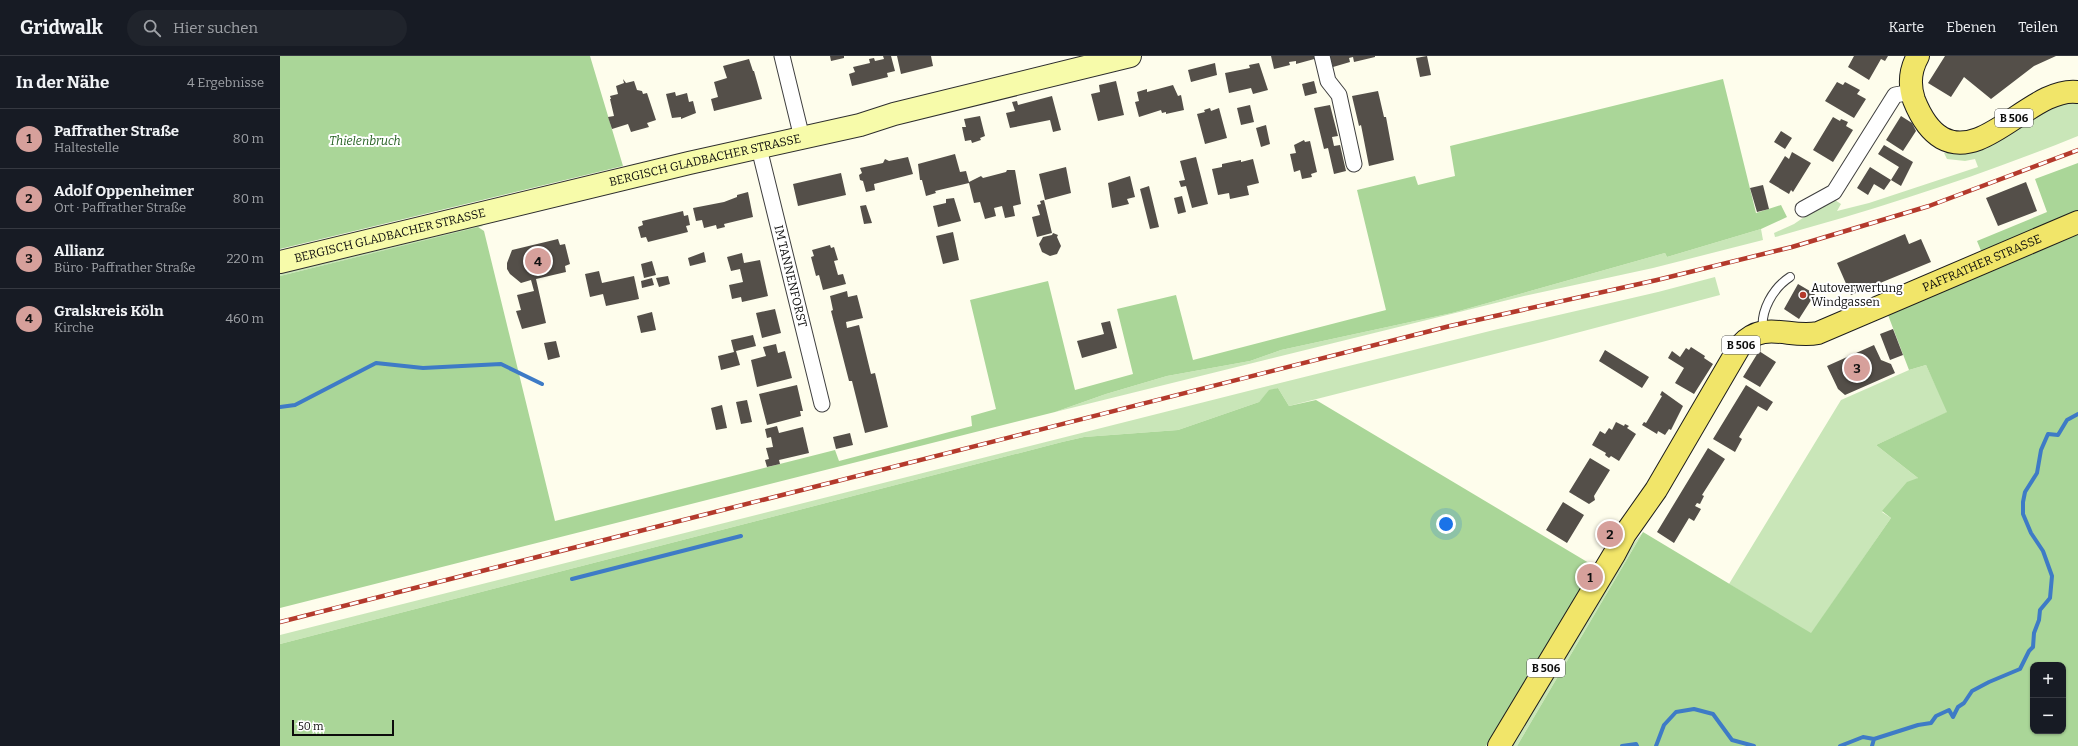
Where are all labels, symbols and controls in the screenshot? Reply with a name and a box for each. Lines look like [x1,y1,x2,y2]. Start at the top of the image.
search box [127,10,407,46]
text: Gridwalk [20,16,103,39]
icon: search [141,17,163,39]
text: Hier suchen [173,19,258,37]
text: Karte [1889,19,1924,36]
text: Ebenen [1946,19,1996,36]
text: Teilen [2018,19,2058,36]
text: In der Nähe [16,72,109,93]
text: 4 Ergebnisse [187,75,264,90]
road number: B 506 [1995,109,2033,127]
text: Paffrather Straße [54,122,179,140]
text: 1 [26,131,32,146]
text: 80 m [233,131,264,146]
street label: BERGISCH GLADBACHER STRASSE [608,131,802,189]
park label: Thielenbruch [329,134,401,148]
text: Haltestelle [54,140,119,155]
text: Adolf Oppenheimer [54,182,194,200]
text: 2 [25,191,33,206]
text: 80 m [233,191,264,206]
text: Ort · Paffrather Straße [54,200,186,215]
street label: BERGISCH GLADBACHER STRASSE [293,206,487,265]
street label: IM TANNENFORST [771,224,810,329]
street label: PAFFRATHER STRASSE [1920,231,2044,295]
text: Allianz [54,242,104,260]
pin: 4 [525,246,551,276]
text: 3 [25,251,33,266]
text: 220 m [227,251,264,266]
text: Büro · Paffrather Straße [54,260,195,275]
place label: Autoverwertung Windgassen [1811,281,1903,309]
marker: Autoverwertung Windgassen [1798,290,1808,300]
text: Gralskreis Köln [54,302,164,320]
text: 4 [25,311,33,326]
text: 460 m [225,311,264,326]
text: Kirche [54,320,94,335]
road number: B 506 [1722,336,1760,354]
pin: 3 [1844,353,1870,383]
your location [1436,514,1456,534]
pin: 2 [1597,519,1623,549]
pin: 1 [1577,562,1603,592]
road number: B 506 [1527,659,1565,677]
map controls [2030,662,2066,734]
button: + [2030,662,2066,698]
button: − [2030,698,2066,734]
scale bar [292,718,394,737]
text: 50 m [298,720,324,733]

